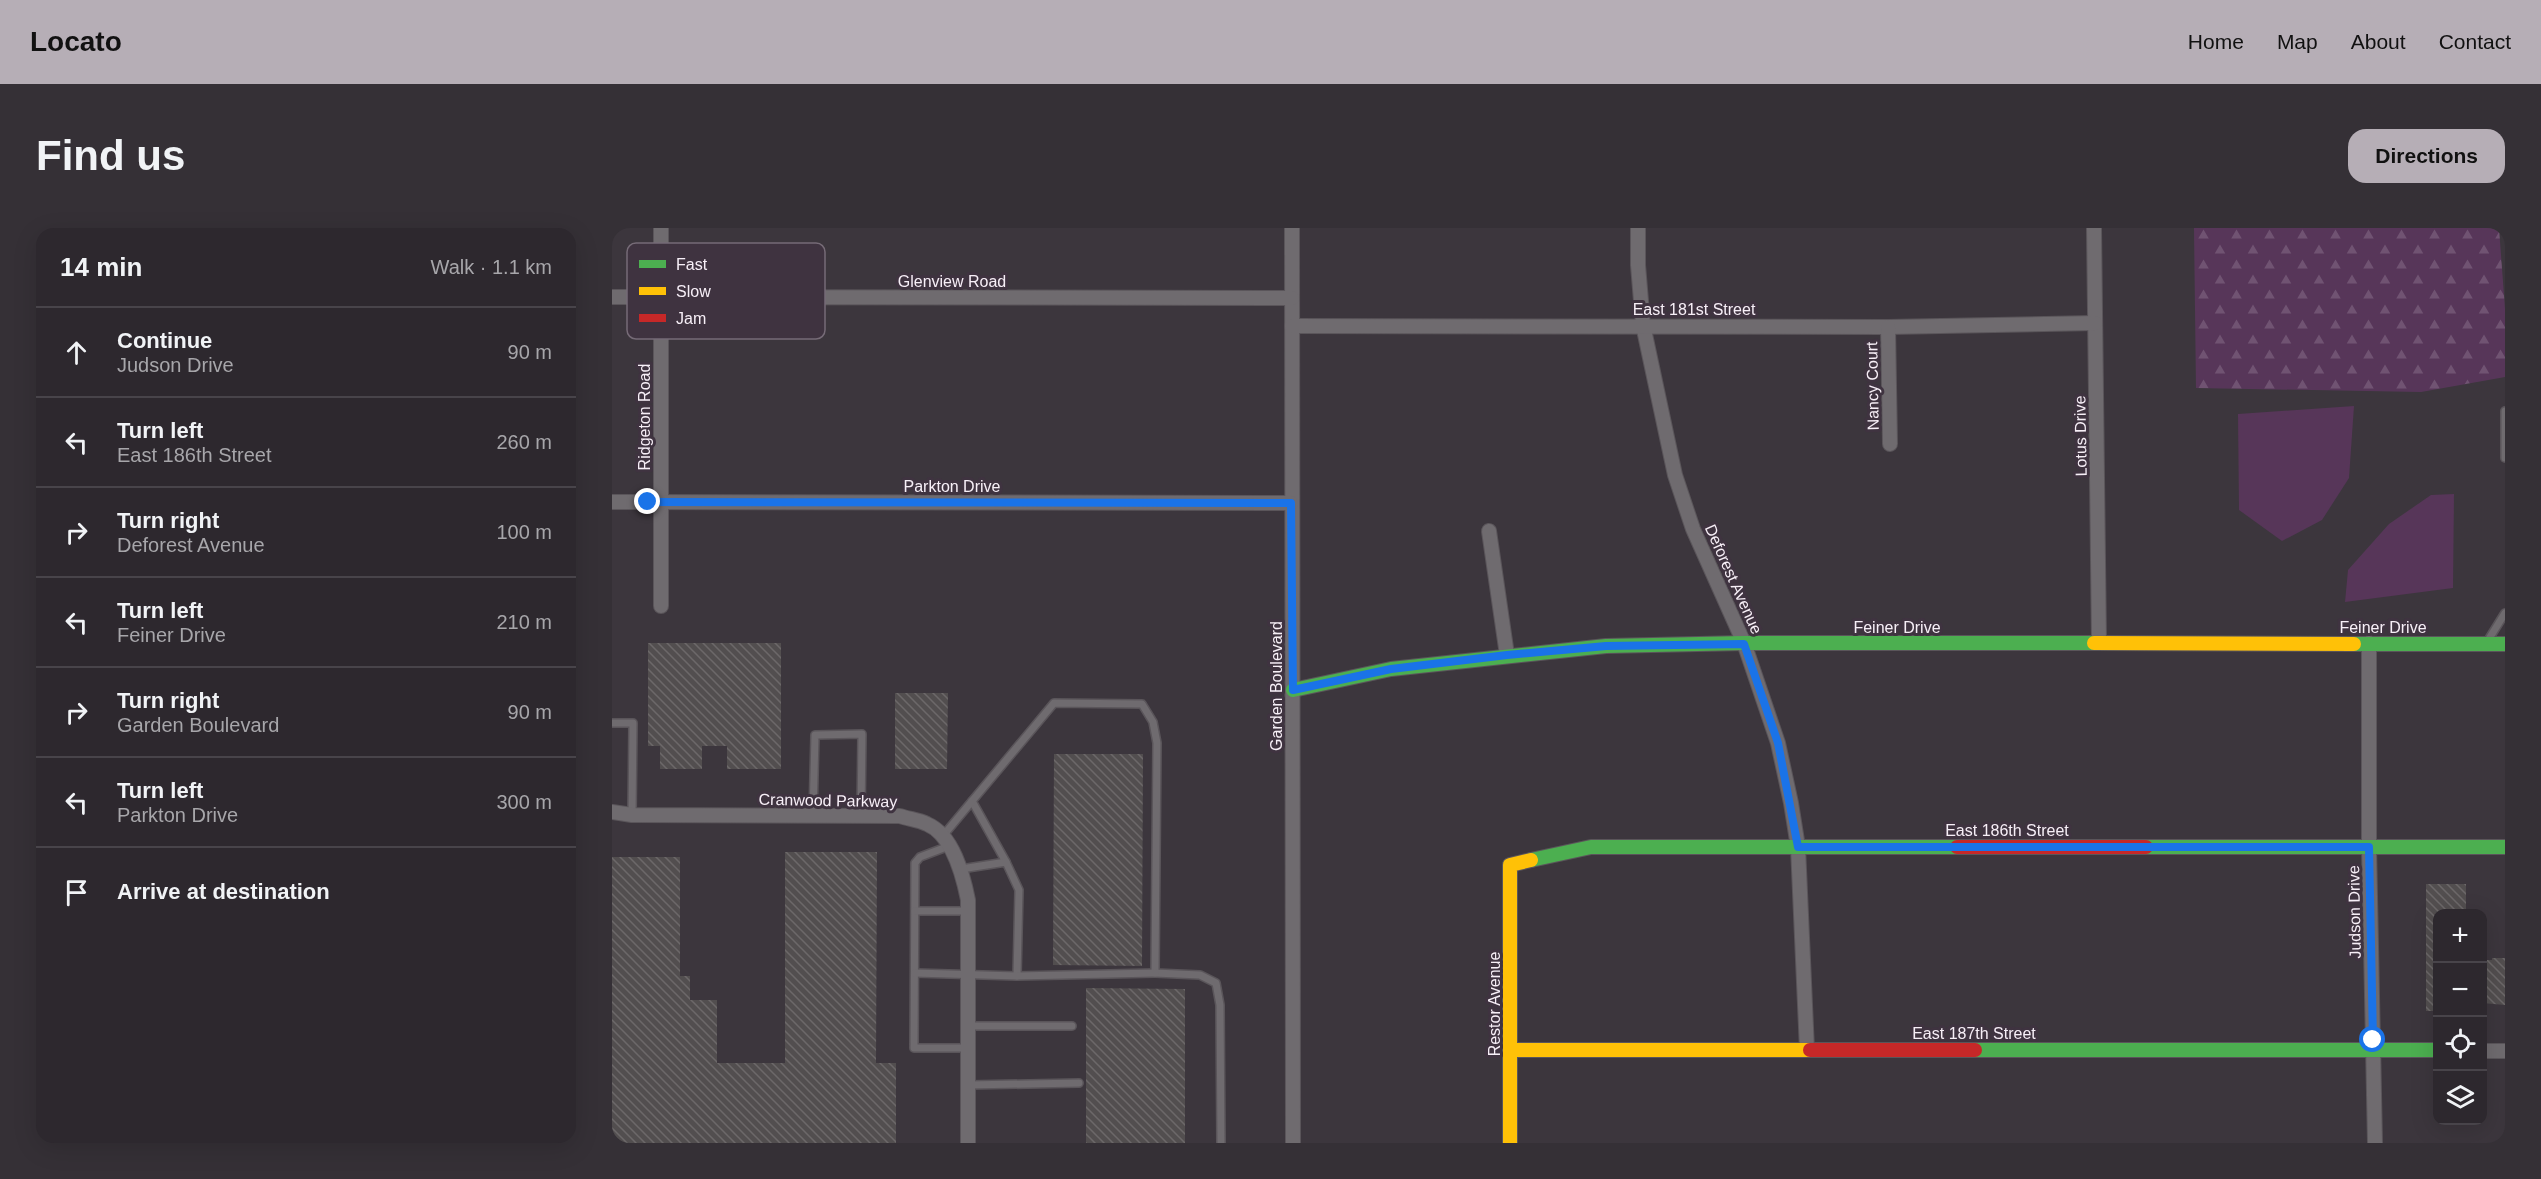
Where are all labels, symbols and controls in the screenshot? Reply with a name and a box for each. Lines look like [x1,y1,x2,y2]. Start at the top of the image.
text: Locato [30,26,122,57]
text: Home [2188,30,2244,53]
text: Map [2277,30,2318,53]
text: About [2351,30,2406,53]
text: Contact [2439,30,2511,53]
button: Directions [2348,129,2505,183]
text: Find us [36,132,185,179]
legend [627,243,825,339]
text: 14 min [60,252,142,282]
text: Walk · 1.1 km [431,256,552,278]
text: Fast [676,256,708,273]
street label: Glenview Road [898,273,1006,290]
text: Slow [676,283,711,300]
street label: East 181st Street [1633,301,1756,318]
text: Jam [676,310,706,327]
text: Continue [117,328,212,353]
icon: ahead [60,336,93,369]
text: 90 m [508,341,552,363]
street label: Nancy Court [1863,341,1882,431]
text: Judson Drive [117,354,234,376]
street label: Ridgeton Road [636,364,653,470]
street label: Lotus Drive [2071,395,2090,477]
text: Turn left [117,418,203,443]
icon: left [60,426,93,459]
text: 260 m [496,431,552,453]
text: East 186th Street [117,444,272,466]
street label: Parkton Drive [904,478,1001,495]
route end [634,488,660,514]
text: Turn right [117,508,219,533]
icon: right [60,516,93,549]
text: 100 m [496,521,552,543]
street label: Deforest Avenue [1702,522,1765,637]
text: Deforest Avenue [117,534,265,556]
text: Turn left [117,598,203,623]
icon: left [60,606,93,639]
text: 210 m [496,611,552,633]
street label: Feiner Drive [1853,619,1941,636]
street label: Feiner Drive [2339,619,2427,636]
street label: Garden Boulevard [1268,621,1285,751]
text: Feiner Drive [117,624,226,646]
text: Turn right [117,688,219,713]
icon: right [60,696,93,729]
text: 90 m [508,701,552,723]
text: Garden Boulevard [117,714,279,736]
text: Turn left [117,778,203,803]
icon: left [60,786,93,819]
text: 300 m [496,791,552,813]
street label: Cranwood Parkway [758,791,897,810]
text: Parkton Drive [117,804,238,826]
street label: East 186th Street [1945,822,2069,839]
street label: Judson Drive [2345,865,2364,959]
icon: arrive [60,876,93,909]
text: Arrive at destination [117,879,330,904]
map controls [2433,909,2487,1125]
button: + [2433,909,2487,963]
street label: Restor Avenue [1486,952,1503,1056]
button: − [2433,963,2487,1017]
button: locate [2433,1017,2487,1071]
street label: East 187th Street [1912,1025,2036,1042]
route start [2359,1026,2385,1052]
button: layers [2433,1071,2487,1125]

